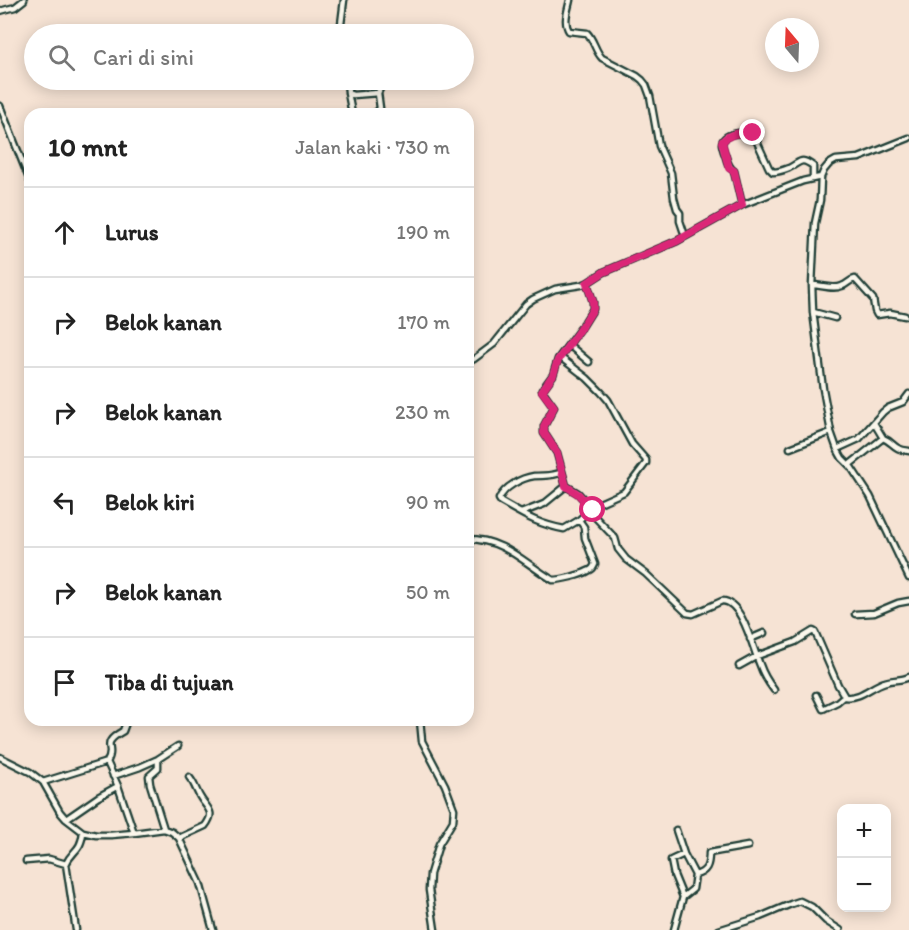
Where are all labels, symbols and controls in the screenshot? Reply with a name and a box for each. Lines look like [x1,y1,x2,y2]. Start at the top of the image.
north arrow [765,18,819,72]
search box [24,24,474,90]
icon: search [45,41,78,74]
text: Cari di sini [93,44,194,71]
route end [739,119,765,145]
text: 10 mnt [48,131,127,163]
text: Jalan kaki · 730 m [295,135,450,159]
icon: ahead [48,216,81,249]
text: Lurus [105,219,159,246]
text: 190 m [397,220,450,244]
icon: right [48,306,81,339]
text: Belok kanan [105,309,222,336]
text: 170 m [397,310,450,334]
icon: right [48,396,81,429]
text: Belok kanan [105,399,222,426]
text: 230 m [395,400,450,424]
icon: left [48,486,81,519]
text: Belok kiri [105,489,195,516]
text: 90 m [406,490,450,514]
route start [579,496,605,522]
icon: right [48,576,81,609]
text: Belok kanan [105,579,222,606]
text: 50 m [406,580,450,604]
icon: arrive [48,666,81,699]
text: Tiba di tujuan [105,669,234,696]
map controls [837,804,891,912]
button: + [837,804,891,858]
button: − [837,858,891,912]

